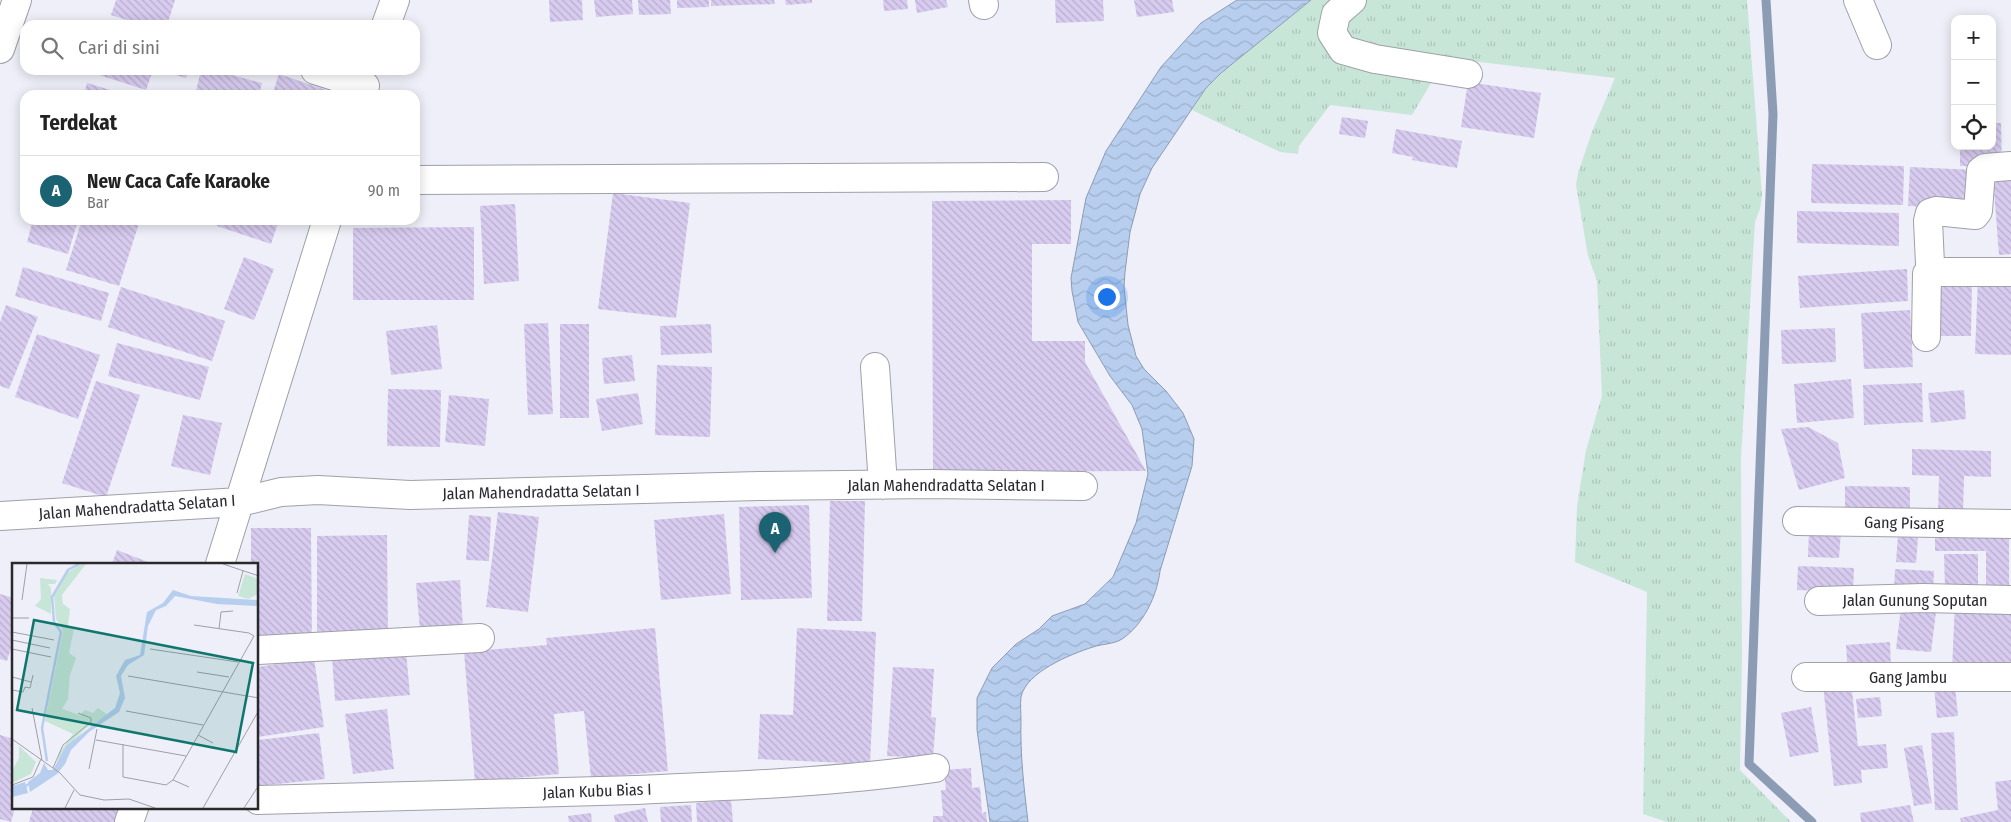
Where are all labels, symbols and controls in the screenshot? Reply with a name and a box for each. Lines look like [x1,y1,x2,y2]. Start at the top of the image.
map controls [1951,15,1996,150]
button: + [1951,15,1996,60]
search box [20,20,420,75]
icon: search [38,34,66,62]
text: Cari di sini [78,36,160,59]
button: − [1951,60,1996,105]
button: locate [1951,105,1996,150]
text: Terdekat [40,110,117,136]
text: New Caca Cafe Karaoke [87,170,270,193]
text: A [52,181,60,200]
text: 90 m [368,181,400,200]
text: Bar [87,193,109,212]
your location [1094,284,1120,310]
street label: Jalan Mahendradatta Selatan I [847,476,1045,495]
street label: Jalan Mahendradatta Selatan I [442,481,640,503]
street label: Jalan Mahendradatta Selatan I [38,491,236,523]
pin: A [759,512,791,553]
street label: Gang Pisang [1864,513,1944,533]
inset map [12,563,259,810]
street label: Jalan Gunung Soputan [1843,591,1987,610]
street label: Gang Jambu [1869,668,1947,687]
street label: Jalan Kubu Bias I [542,780,652,802]

